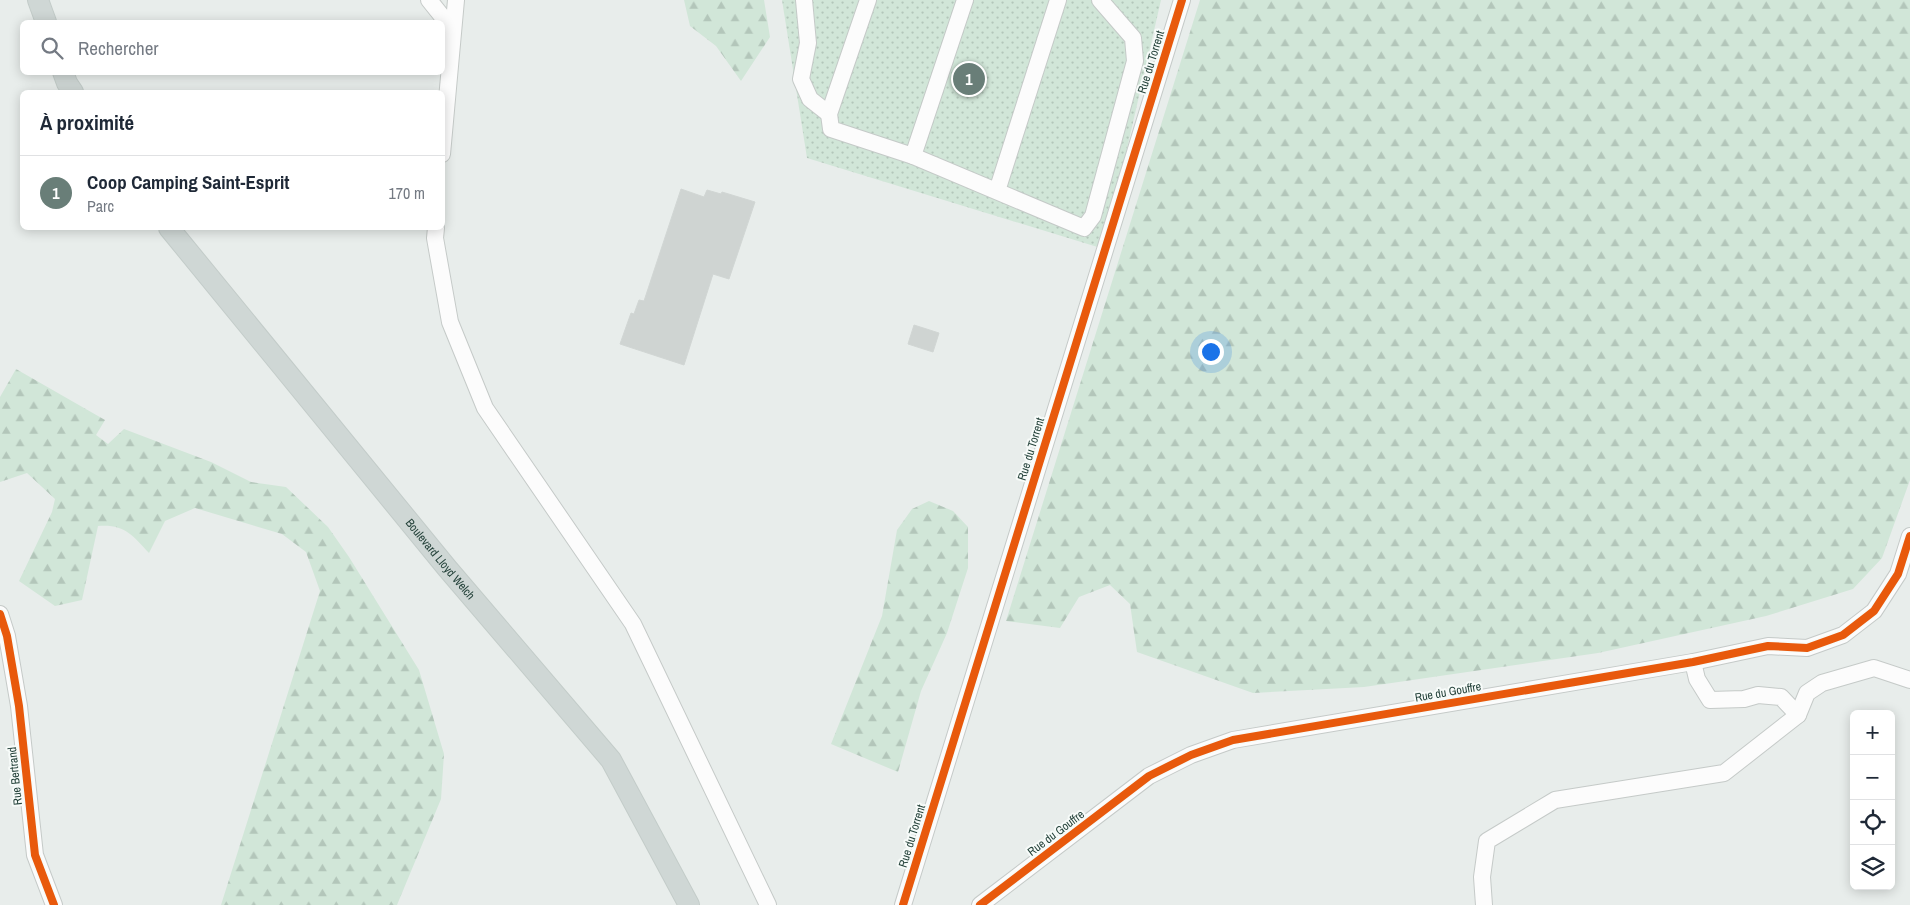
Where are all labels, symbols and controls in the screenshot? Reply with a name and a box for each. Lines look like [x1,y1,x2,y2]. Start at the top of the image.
search box [20,20,445,75]
street label: Rue du Torrent [1134,28,1168,95]
icon: search [38,34,66,62]
text: Rechercher [78,35,159,61]
pin: 1 [953,60,985,98]
text: À proximité [40,108,134,137]
text: Coop Camping Saint-Esprit [87,169,290,195]
text: 1 [52,182,60,204]
text: 170 m [389,182,425,204]
text: Parc [87,195,114,217]
your location [1198,339,1224,365]
street label: Rue du Torrent [1014,415,1048,482]
street label: Boulevard Lloyd Welch [402,515,479,603]
street label: Rue du Gouffre [1414,678,1482,706]
map controls [1850,710,1895,890]
button: + [1850,710,1895,755]
street label: Rue Bertrand [4,746,26,806]
button: − [1850,755,1895,800]
button: locate [1850,800,1895,845]
street label: Rue du Torrent [895,802,929,869]
street label: Rue du Gouffre [1024,806,1088,860]
button: layers [1850,845,1895,890]

